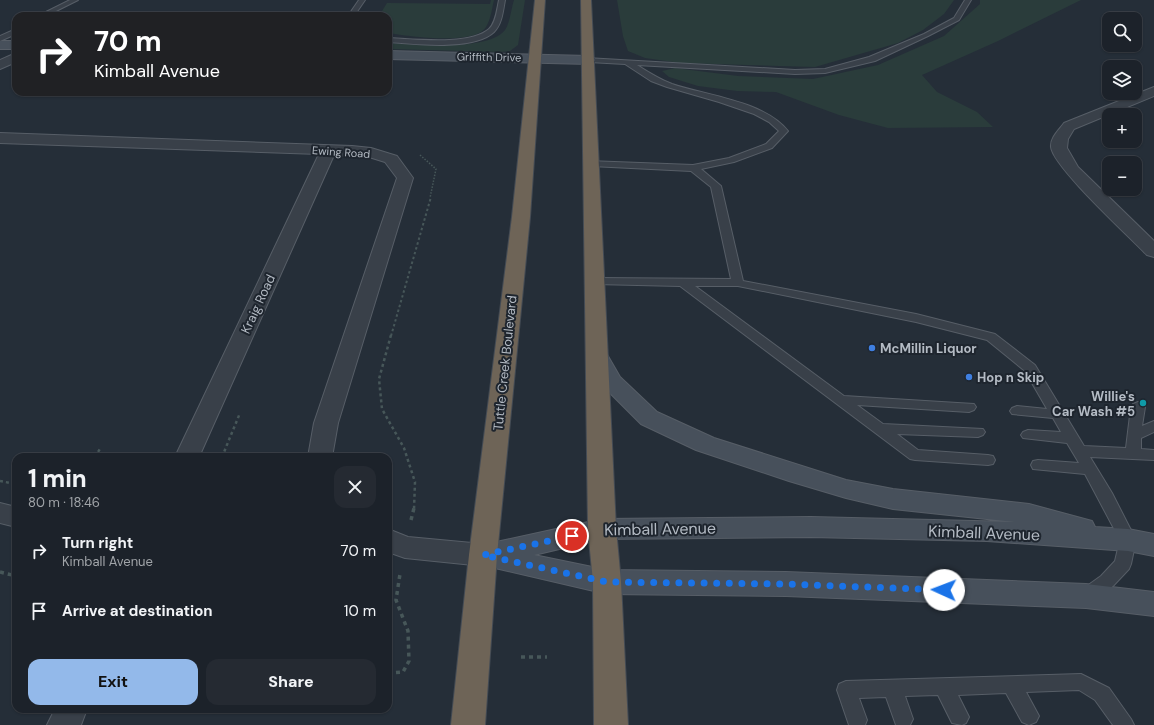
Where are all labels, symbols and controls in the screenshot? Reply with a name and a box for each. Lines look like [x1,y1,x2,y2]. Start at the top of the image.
map controls [1102,12,1142,196]
button: search [1102,12,1142,52]
text: 70 m [94,23,162,60]
icon: right [28,28,80,80]
street label: Griffith Drive [457,49,521,65]
text: Kimball Avenue [94,59,220,83]
button: layers [1102,60,1142,100]
button: + [1102,108,1142,148]
street label: Ewing Road [311,143,371,161]
button: − [1102,156,1142,196]
street label: Kraig Road [237,272,279,336]
street label: Tuttle Creek Boulevard [489,294,521,432]
place label: McMillin Liquor [880,340,977,357]
marker: McMillin Liquor [867,343,877,353]
place label: Hop n Skip [977,369,1044,386]
marker: Hop n Skip [964,372,974,382]
place label: Willie's Car Wash #5 [1052,388,1135,420]
marker: Willie's Car Wash #5 [1138,398,1148,408]
text: 1 min [28,463,87,494]
button: close [334,466,376,508]
text: 80 m · 18:46 [28,494,100,511]
street label: Kimball Avenue [604,518,716,540]
pin [555,519,589,553]
street label: Kimball Avenue [928,521,1040,545]
icon: arrive [561,525,583,547]
text: Turn right [62,533,133,553]
icon: right [28,540,50,562]
text: 70 m [341,541,376,561]
text: Kimball Avenue [62,553,153,570]
position arrow [923,569,965,611]
icon: arrive [28,600,50,622]
text: Arrive at destination [62,601,213,621]
text: 10 m [344,601,376,621]
button: Exit [28,659,198,705]
button: Share [206,659,376,705]

